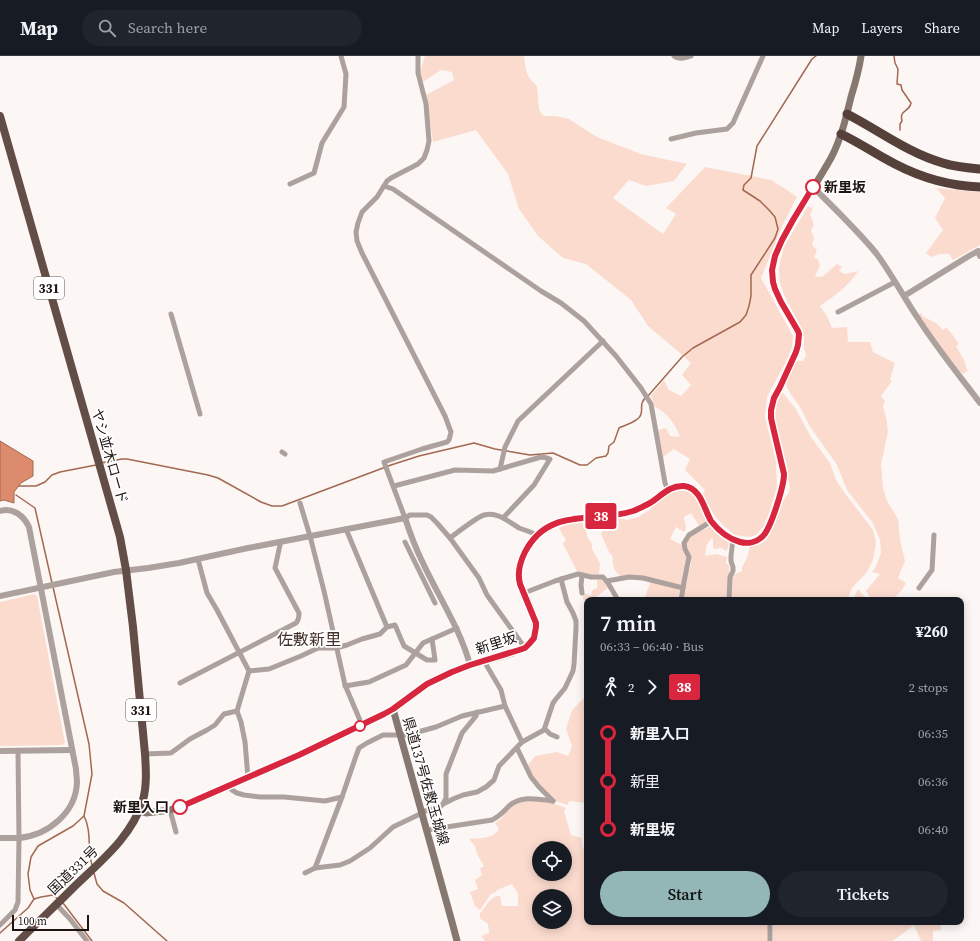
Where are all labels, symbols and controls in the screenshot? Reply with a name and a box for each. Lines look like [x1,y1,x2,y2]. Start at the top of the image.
search box [82,10,362,46]
text: Map [20,15,58,41]
icon: search [96,17,118,39]
text: Search here [128,17,207,38]
text: Map [812,18,839,38]
text: Layers [861,18,903,38]
text: Share [925,18,960,38]
place label: 新里坂 [824,177,866,197]
marker: 新里坂 [805,179,821,195]
road number: 331 [34,277,64,299]
street label: ヤシ並木ロード [87,406,133,506]
line badge: 38 [583,503,619,529]
text: 38 [593,506,609,526]
text: 7 min [600,608,656,638]
text: ¥260 [915,621,948,642]
street label: 新里坂 [473,627,519,659]
district label: 佐敷新里 [277,628,341,650]
text: 06:33 – 06:40 · Bus [600,638,704,655]
icon: walk [600,676,622,698]
icon: forward [641,676,663,698]
text: 38 [677,677,692,697]
text: 2 [628,679,635,696]
text: 2 stops [908,679,948,696]
road number: 331 [126,699,156,721]
street label: 県道137号佐敷玉城線 [398,714,454,848]
unlabelled marker [354,720,366,732]
text: 新里入口 [630,723,690,744]
text: 06:35 [918,725,948,742]
text: 新里 [630,771,660,792]
text: 06:36 [918,773,948,790]
place label: 新里入口 [113,797,169,817]
marker: 新里入口 [172,799,188,815]
text: 新里坂 [630,819,675,840]
text: 06:40 [918,821,948,838]
street label: 国道331号 [43,841,103,899]
map controls [532,841,572,929]
button: locate [532,841,572,881]
button: Start [600,871,770,917]
button: Tickets [778,871,948,917]
button: layers [532,889,572,929]
scale bar [12,913,89,932]
text: 100 m [18,914,47,929]

